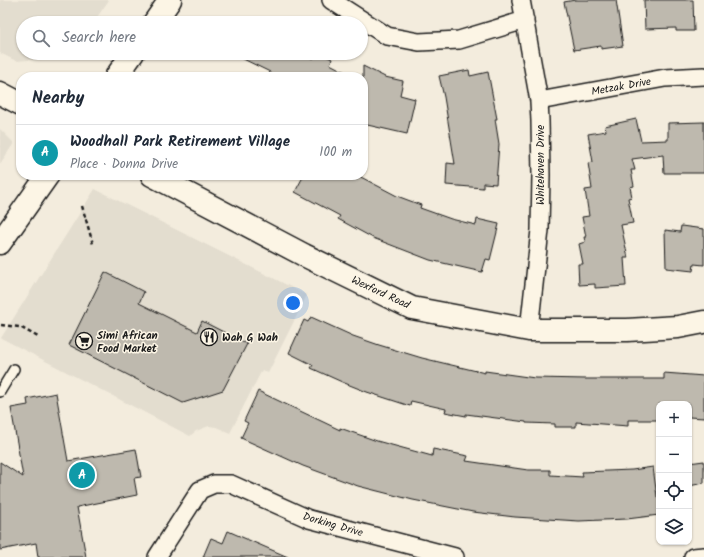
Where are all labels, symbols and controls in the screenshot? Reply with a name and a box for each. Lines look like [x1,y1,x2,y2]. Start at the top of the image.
search box [16,16,368,60]
text: Search here [62,26,136,50]
icon: search [30,27,52,49]
street label: Metzak Drive [590,73,653,101]
text: Nearby [32,85,84,112]
street label: Whitehaven Drive [532,125,550,205]
text: Woodhall Park Retirement Village [70,130,290,154]
text: A [41,142,49,163]
text: 100 m [319,142,352,163]
text: Place · Donna Drive [70,154,178,175]
street label: Wexford Road [348,271,413,315]
your location [283,293,303,313]
place label: Simi African Food Market [97,327,158,358]
restaurant icon: Wah G Wah [199,327,219,347]
place label: Wah G Wah [222,329,278,347]
supermarket icon: Simi African Food Market [74,331,94,351]
map controls [656,401,692,545]
button: + [656,401,692,437]
button: − [656,437,692,473]
pin: A [69,460,95,490]
button: locate [656,473,692,509]
street label: Dorking Drive [300,508,365,542]
button: layers [656,509,692,545]

